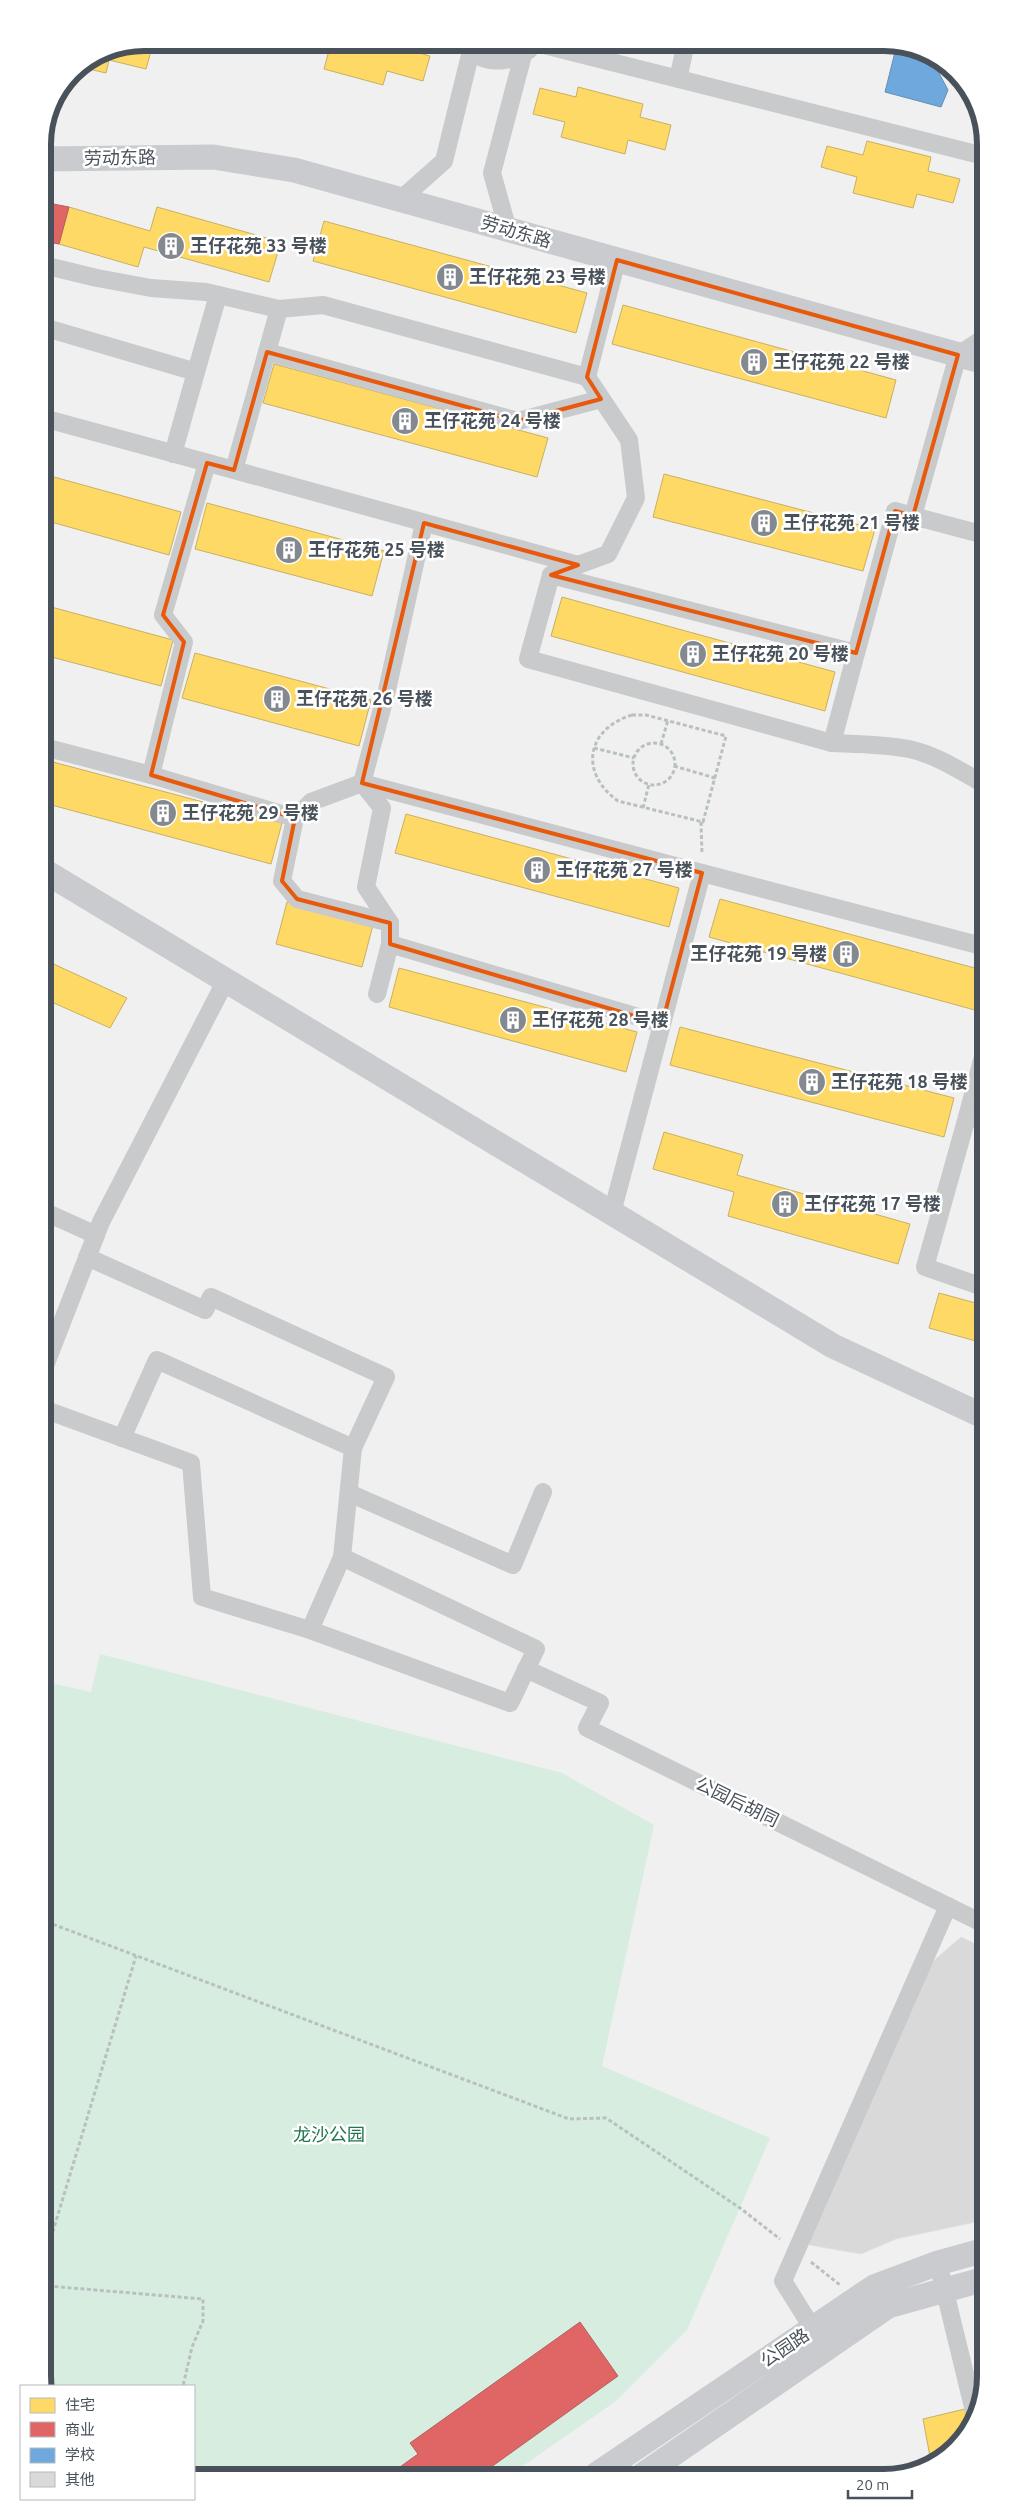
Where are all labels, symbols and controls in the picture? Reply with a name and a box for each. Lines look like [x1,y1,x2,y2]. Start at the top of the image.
street label: 劳动东路 [84,146,156,168]
street label: 劳动东路 [479,212,554,251]
building icon: 王仔花苑 33 号楼 [156,231,186,261]
place label: 王仔花苑 33 号楼 [190,235,327,255]
building icon: 王仔花苑 23 号楼 [435,262,465,292]
place label: 王仔花苑 23 号楼 [469,266,606,286]
building icon: 王仔花苑 22 号楼 [739,347,769,377]
place label: 王仔花苑 22 号楼 [773,351,910,371]
building icon: 王仔花苑 24 号楼 [390,406,420,436]
place label: 王仔花苑 24 号楼 [424,410,561,430]
building icon: 王仔花苑 21 号楼 [749,508,779,538]
place label: 王仔花苑 21 号楼 [783,512,920,532]
building icon: 王仔花苑 25 号楼 [274,535,304,565]
place label: 王仔花苑 25 号楼 [308,539,445,559]
building icon: 王仔花苑 20 号楼 [678,639,708,669]
place label: 王仔花苑 20 号楼 [712,643,849,663]
building icon: 王仔花苑 26 号楼 [262,684,292,714]
place label: 王仔花苑 26 号楼 [296,688,433,708]
building icon: 王仔花苑 29 号楼 [148,798,178,828]
place label: 王仔花苑 29 号楼 [182,802,319,822]
building icon: 王仔花苑 27 号楼 [522,855,552,885]
place label: 王仔花苑 27 号楼 [556,859,693,879]
building icon: 王仔花苑 19 号楼 [831,939,861,969]
place label: 王仔花苑 19 号楼 [690,943,827,963]
building icon: 王仔花苑 28 号楼 [498,1005,528,1035]
place label: 王仔花苑 28 号楼 [532,1009,669,1029]
building icon: 王仔花苑 18 号楼 [797,1067,827,1097]
place label: 王仔花苑 18 号楼 [831,1071,968,1091]
building icon: 王仔花苑 17 号楼 [770,1189,800,1219]
place label: 王仔花苑 17 号楼 [804,1193,941,1213]
street label: 公园后胡同 [693,1772,782,1830]
park label: 龙沙公园 [293,2124,365,2144]
street label: 公园路 [756,2324,812,2371]
legend [20,2385,195,2500]
text: 住宅 [65,2396,95,2413]
text: 商业 [65,2421,95,2438]
text: 学校 [65,2446,95,2463]
scale bar [848,2468,912,2500]
text: 其他 [65,2471,95,2488]
text: 20 m [856,2476,889,2493]

